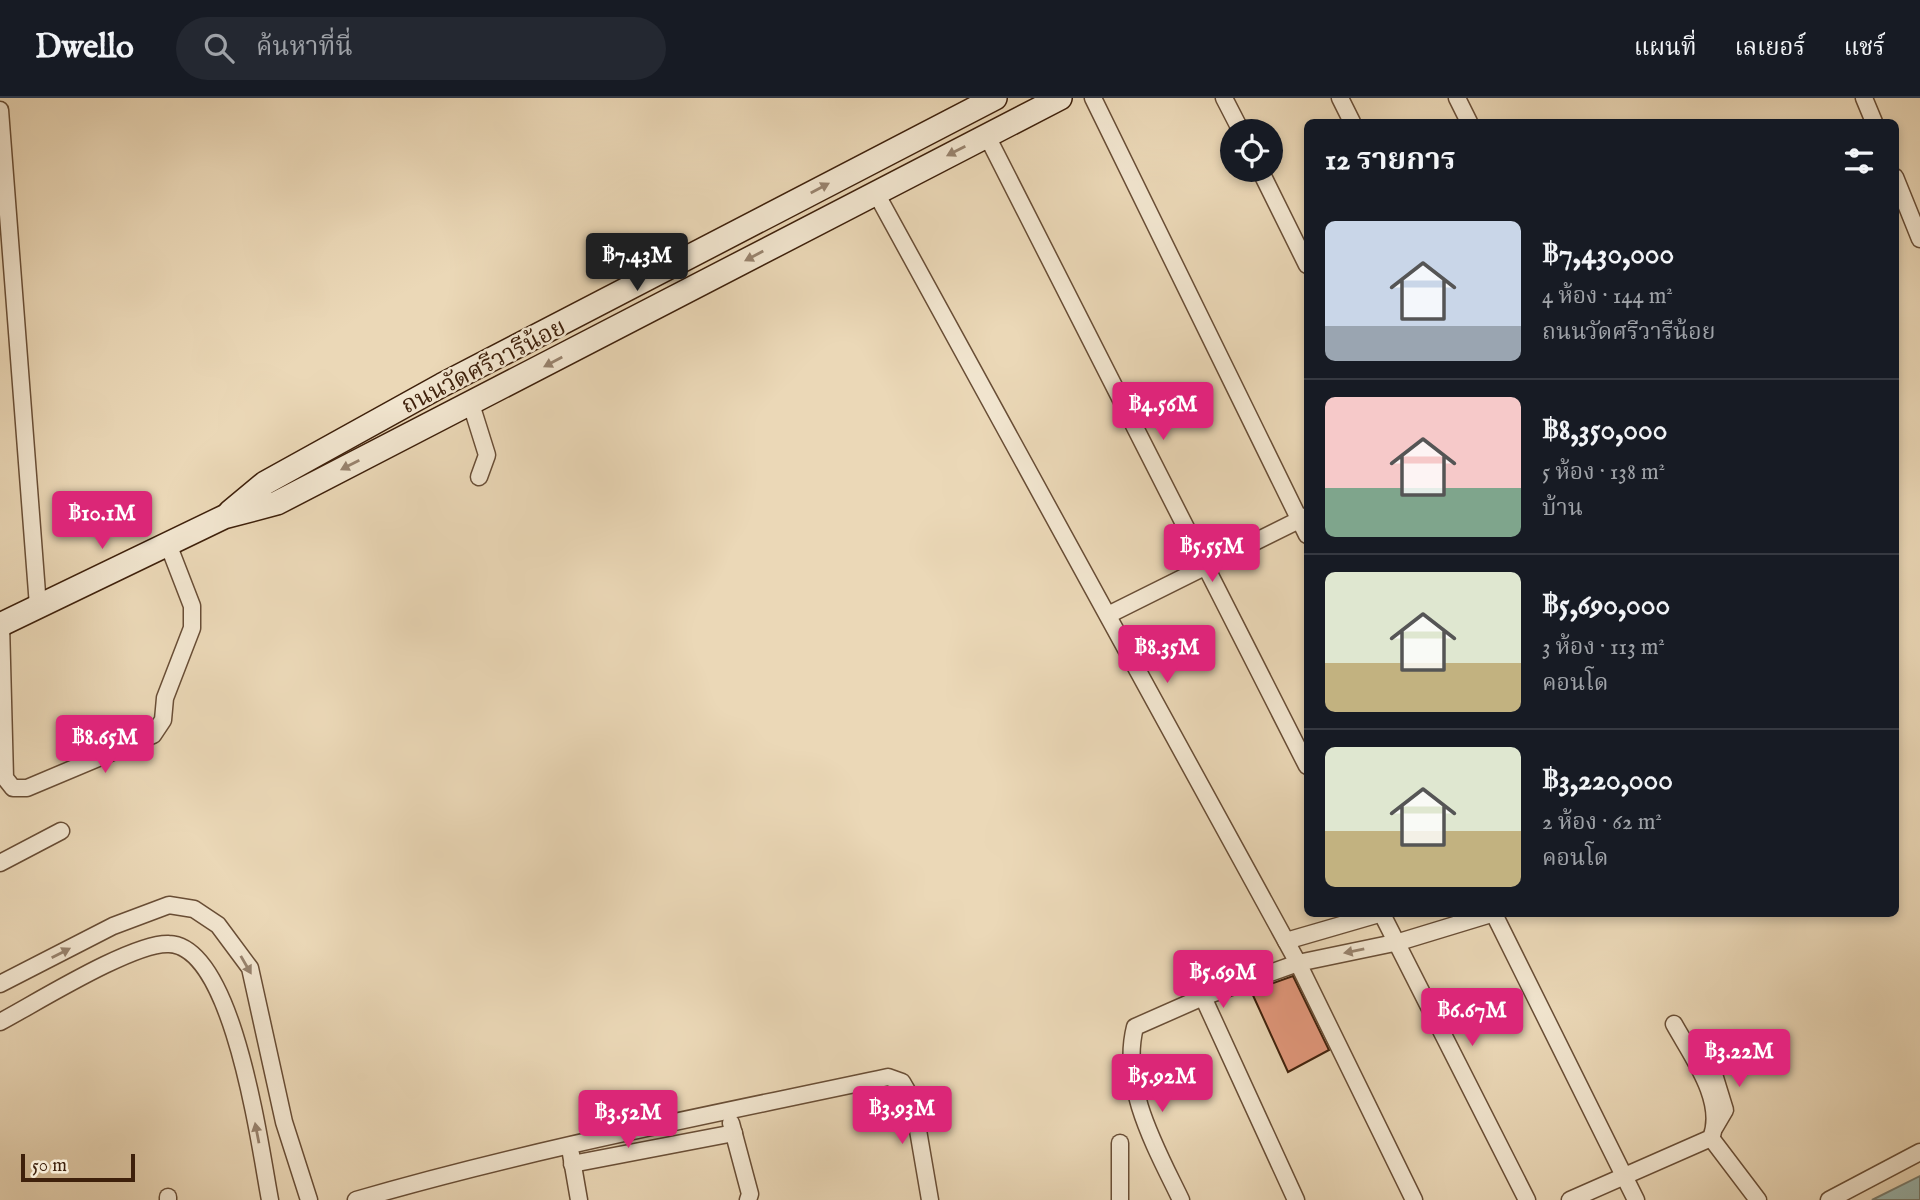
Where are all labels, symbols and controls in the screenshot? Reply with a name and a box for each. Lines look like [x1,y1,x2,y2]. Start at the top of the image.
search box [176,17,666,80]
text: Dwello [35,27,134,69]
icon: search [200,29,238,67]
text: ค้นหาที่นี่ [256,31,353,64]
text: แผนที่ [1634,33,1697,64]
text: เลเยอร์ [1735,33,1806,64]
text: แชร์ [1844,33,1885,64]
map controls [1220,119,1283,182]
button: locate [1220,119,1283,182]
text: 12 รายการ [1325,142,1456,180]
icon: filters [1840,142,1878,180]
one-way arrow [946,146,966,157]
one-way arrow [810,183,830,195]
pin: ฿7.43M [580,234,694,293]
text: ฿7,430,000 [1542,236,1674,274]
text: ฿7.43M [602,241,672,270]
icon: home [1381,249,1465,333]
one-way arrow [744,251,764,262]
text: 4 ห้อง · 144 m² [1542,282,1673,311]
street label: ถนนวัดศรีวารีน้อย [396,312,572,422]
text: ถนนวัดศรีวารีน้อย [1542,318,1715,347]
one-way arrow [542,355,562,367]
pin: ฿4.56M [1106,382,1220,442]
text: ฿4.56M [1128,390,1198,419]
text: ฿8,350,000 [1542,412,1667,450]
icon: home [1381,425,1465,509]
text: 5 ห้อง · 138 m² [1542,458,1665,487]
one-way arrow [340,460,360,471]
pin: ฿10.1M [45,491,159,551]
text: บ้าน [1542,494,1583,523]
text: ฿10.1M [68,499,136,528]
pin: ฿5.55M [1155,524,1269,584]
text: ฿5.55M [1180,532,1244,561]
text: ฿5,690,000 [1542,587,1670,625]
icon: home [1381,600,1465,684]
pin: ฿8.35M [1110,626,1224,685]
text: ฿8.35M [1134,633,1200,662]
text: 3 ห้อง · 113 m² [1542,633,1665,662]
text: คอนโด [1542,669,1609,698]
pin: ฿8.65M [48,716,162,775]
text: ฿8.65M [72,723,138,752]
text: ฿3,220,000 [1542,762,1673,800]
icon: home [1381,775,1465,859]
text: 2 ห้อง · 62 m² [1542,808,1662,837]
text: คอนโด [1542,844,1609,873]
one-way arrow [1343,946,1365,957]
one-way arrow [51,948,71,959]
pin: ฿5.69M [1166,950,1280,1010]
one-way arrow [240,955,252,974]
text: ฿5.69M [1189,958,1257,987]
pin: ฿6.67M [1415,988,1529,1048]
text: ฿6.67M [1437,996,1507,1025]
pin: ฿3.22M [1682,1030,1796,1089]
text: ฿3.22M [1704,1037,1774,1066]
pin: ฿5.92M [1105,1054,1219,1114]
text: ฿5.92M [1128,1062,1196,1091]
pin: ฿3.93M [845,1086,959,1146]
pin: ฿3.52M [571,1090,685,1150]
text: ฿3.93M [869,1094,935,1123]
text: ฿3.52M [594,1098,662,1127]
one-way arrow [251,1122,262,1144]
scale bar [21,1151,135,1183]
text: 50 m [32,1154,67,1178]

